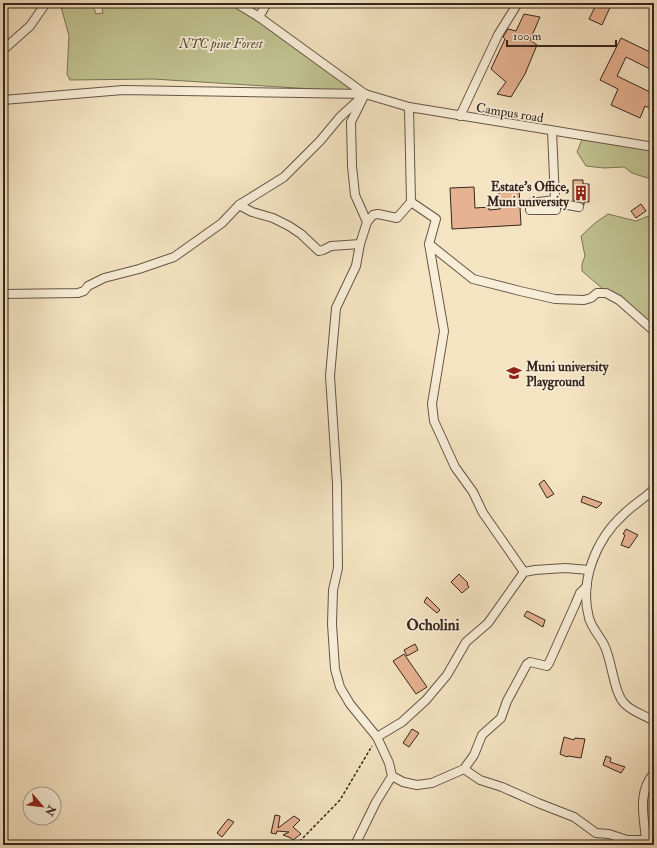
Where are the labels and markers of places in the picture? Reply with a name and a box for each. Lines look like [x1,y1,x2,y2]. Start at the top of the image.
place label: Estate's Office, Muni university [486,179,570,211]
building icon: Estate's Office, Muni university [572,184,590,202]
place label: Muni university Playground [525,359,610,391]
school or university icon: Muni university Playground [505,364,523,382]

